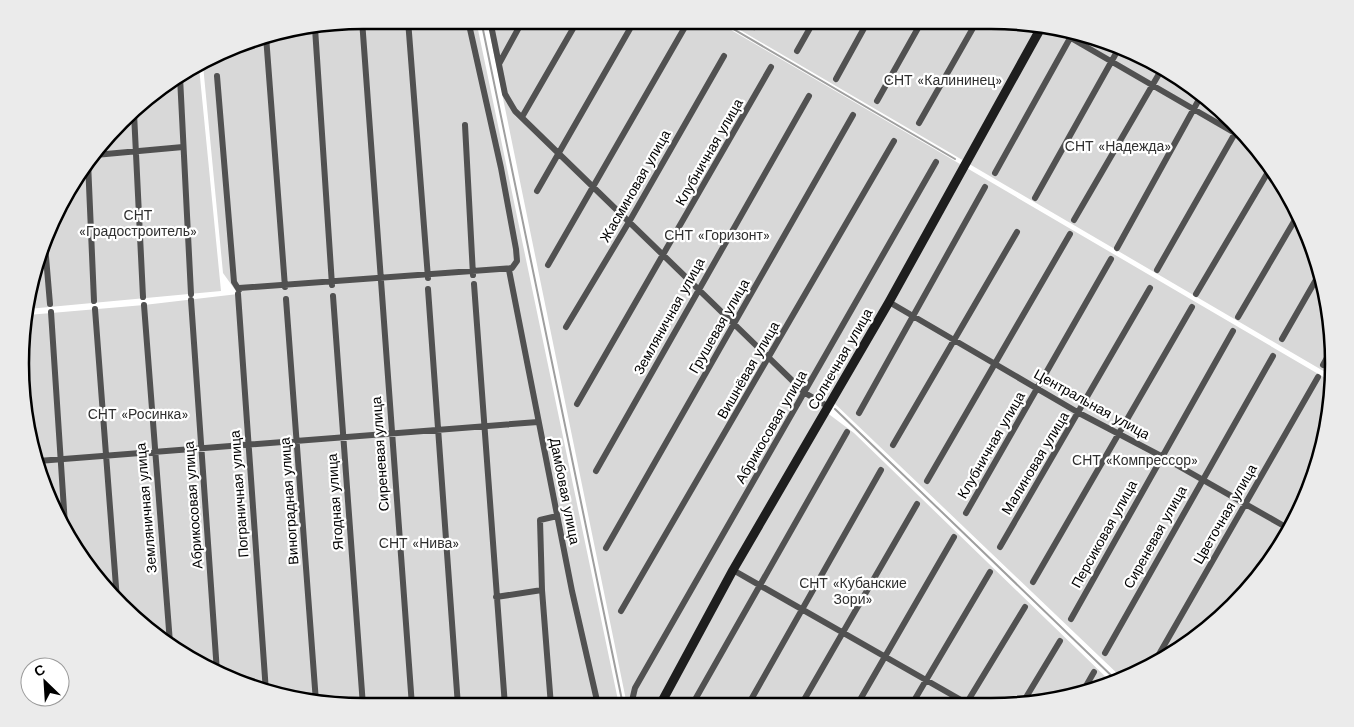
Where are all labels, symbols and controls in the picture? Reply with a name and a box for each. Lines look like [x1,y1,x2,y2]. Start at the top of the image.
park label: СНТ «Калининец» [884,72,1002,88]
street label: Клубничная улица [672,96,746,208]
street label: Жасминовая улица [596,127,674,245]
park label: СНТ «Надежда» [1065,138,1171,154]
park label: СНТ «Градостроитель» [79,207,197,239]
park label: СНТ «Горизонт» [664,227,770,243]
street label: Земляничная улица [630,255,708,377]
street label: Грушевая улица [685,276,753,376]
street label: Солнечная улица [804,305,876,413]
street label: Вишнёвая улица [714,318,782,422]
street label: Центральная улица [1031,366,1153,443]
street label: Абрикосовая улица [732,367,810,486]
street label: Клубничная улица [954,389,1028,501]
street label: Сиреневая улица [368,396,392,512]
park label: СНТ «Росинка» [88,406,188,422]
street label: Малиновая улица [998,409,1072,517]
street label: Пограничная улица [227,430,251,558]
street label: Виноградная улица [277,436,301,565]
street label: Дамбовая улица [547,436,583,546]
street label: Абрикосовая улица [181,440,205,569]
street label: Земляничная улица [132,442,160,574]
park label: СНТ «Компрессор» [1072,452,1198,468]
street label: Ягодная улица [324,453,346,551]
street label: Цветочная улица [1190,461,1260,567]
street label: Персиковая улица [1068,477,1140,591]
street label: Сиреневая улица [1120,483,1190,591]
park label: СНТ «Нива» [379,535,459,551]
park label: СНТ «Кубанские Зори» [799,575,907,607]
north arrow [20,657,70,707]
text: С [32,661,47,680]

